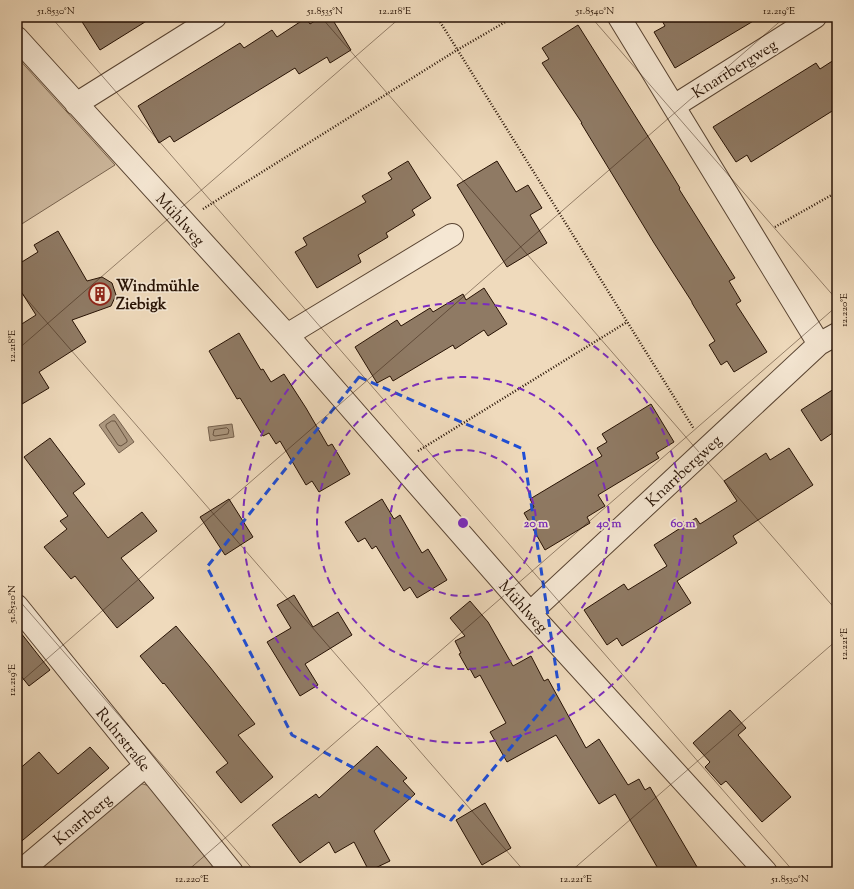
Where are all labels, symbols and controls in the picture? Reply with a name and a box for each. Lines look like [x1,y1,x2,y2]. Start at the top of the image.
text: 51.8530°N [36,4,75,19]
text: 51.8535°N [306,4,343,19]
text: 12.218°E [379,4,411,19]
text: 51.8540°N [575,4,614,19]
text: 12.219°E [763,4,795,19]
street label: Knarrbergweg [688,35,783,106]
street label: Mühlweg [149,189,209,252]
place label: Windmühle Ziebigk [116,276,200,317]
building icon: Windmühle Ziebigk [87,281,113,307]
text: 12.220°E [837,293,852,327]
text: 12.218°E [5,330,20,362]
street label: Knarrbergweg [641,430,728,513]
text: 20 m [524,515,548,533]
text: 40 m [596,515,621,533]
text: 60 m [671,515,695,533]
centre of rings [456,516,470,530]
street label: Mühlweg [492,576,552,639]
text: 51.8520°N [5,585,20,624]
text: 12.221°E [837,628,852,660]
text: 12.219°E [5,664,20,696]
street label: Ruhrstraße [89,704,155,778]
street label: Knarrberg [49,789,118,852]
text: 12.220°E [175,872,209,887]
text: 12.221°E [560,872,592,887]
text: 51.8530°N [770,872,809,887]

